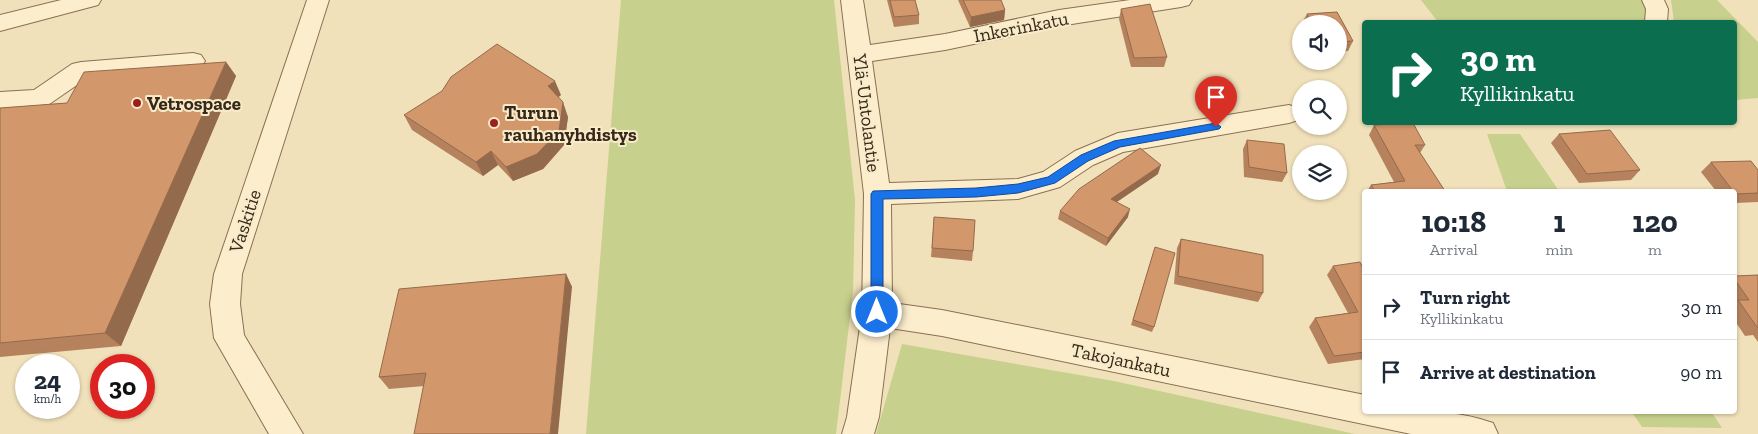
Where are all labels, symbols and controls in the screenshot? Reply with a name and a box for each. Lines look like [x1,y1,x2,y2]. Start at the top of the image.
street label: Inkerinkatu [971,6,1071,47]
map controls [1292,15,1347,200]
button: sound [1292,15,1347,70]
text: 30 m [1460,38,1536,80]
icon: right [1377,40,1442,105]
street label: Ylä-Untolantie [848,51,886,174]
pin [1195,76,1237,127]
button: search [1292,80,1347,135]
text: Kyllikinkatu [1460,80,1575,107]
icon: arrive [1202,83,1230,111]
place label: Vetrospace [147,92,241,115]
marker: Vetrospace [131,97,143,109]
place label: Turun rauhanyhdistys [504,101,637,146]
marker: Turun rauhanyhdistys [488,117,500,129]
button: layers [1292,145,1347,200]
street label: Vaskitie [224,186,266,256]
text: 10:18 [1421,204,1486,240]
text: 1 [1553,204,1565,240]
text: 120 [1632,204,1678,240]
text: Arrival [1430,240,1478,259]
text: min [1546,240,1573,259]
text: m [1648,240,1662,259]
position arrow [850,285,902,337]
text: Turn right [1420,286,1510,309]
icon: right [1377,293,1405,321]
text: 30 m [1681,296,1722,319]
text: Kyllikinkatu [1420,309,1503,328]
street label: Takojankatu [1069,338,1173,382]
speed limit sign: 30 [90,354,155,419]
icon: arrive [1377,358,1405,386]
text: Arrive at destination [1420,361,1596,384]
text: 90 m [1680,361,1722,384]
text: 24 [34,365,61,395]
text: km/h [34,392,61,406]

